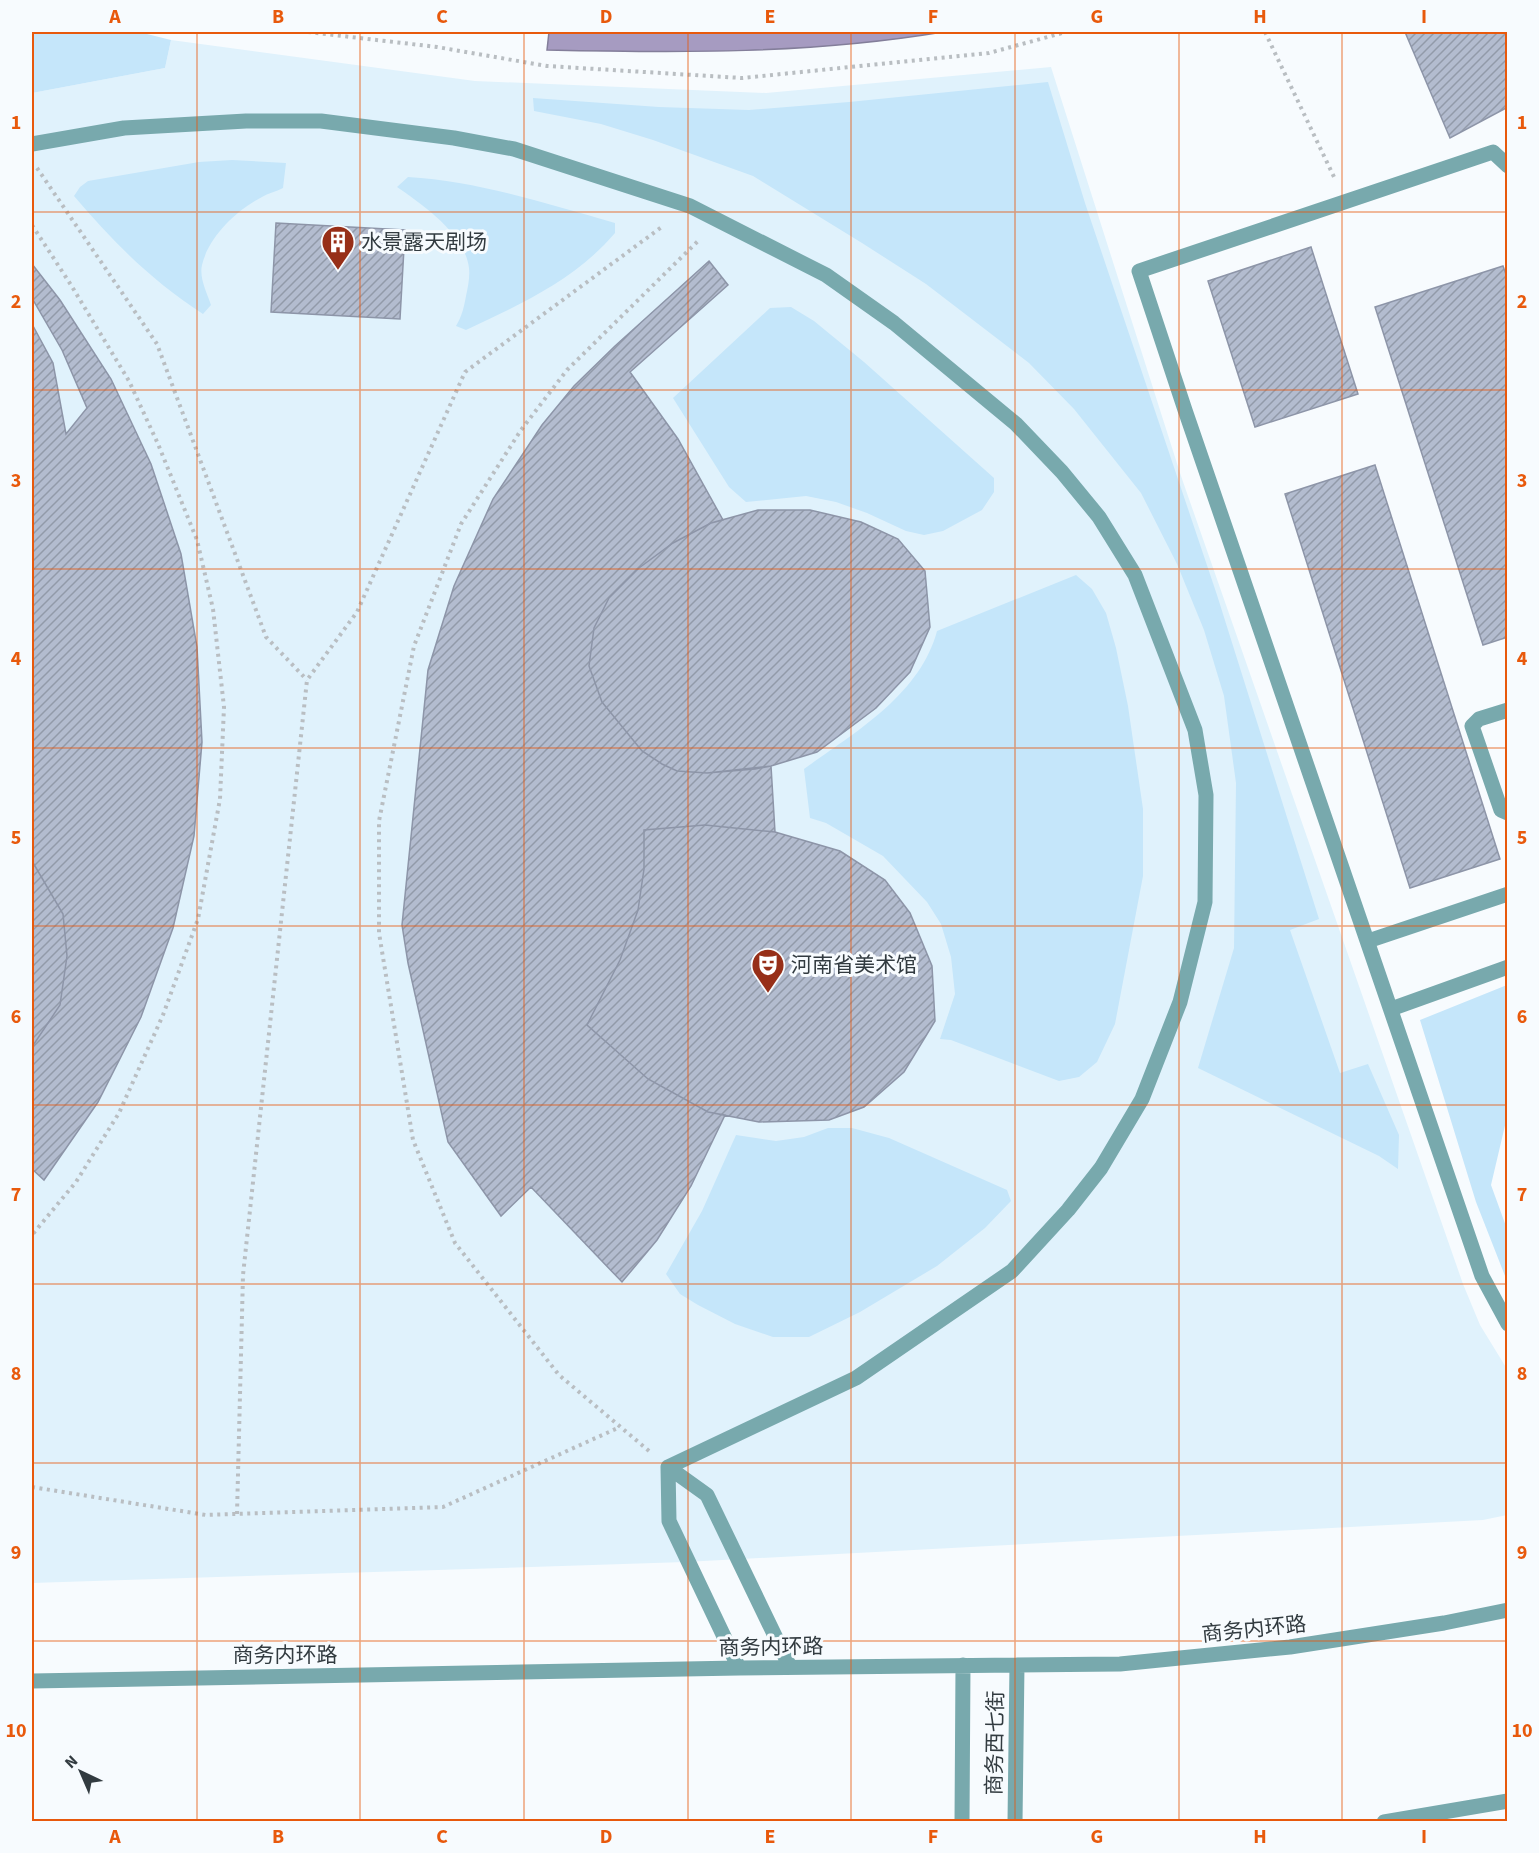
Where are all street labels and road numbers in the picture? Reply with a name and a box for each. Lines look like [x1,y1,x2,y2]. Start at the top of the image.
street label: 商务内环路 [1200,1609,1308,1649]
street label: 商务内环路 [718,1631,824,1663]
street label: 商务内环路 [233,1640,338,1670]
street label: 商务西七街 [979,1690,1011,1796]

